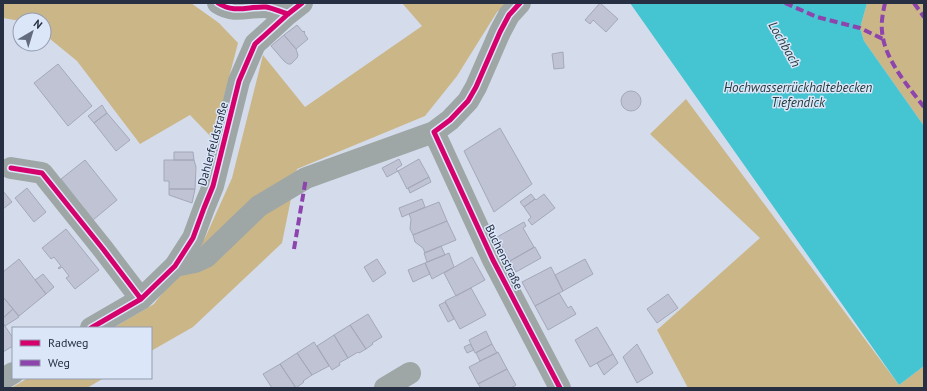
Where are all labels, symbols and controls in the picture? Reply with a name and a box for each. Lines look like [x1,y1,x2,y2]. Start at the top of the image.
north arrow [12,12,52,52]
text: N [31,16,45,32]
water label: Lochbach [765,18,805,70]
water label: Hochwasserrückhaltebecken Tiefendick [724,79,872,111]
street label: Dahlerfeldstraße [194,100,231,187]
street label: Buchenstraße [482,222,527,292]
legend [12,327,152,379]
text: Radweg [48,335,89,350]
text: Weg [48,355,70,370]

